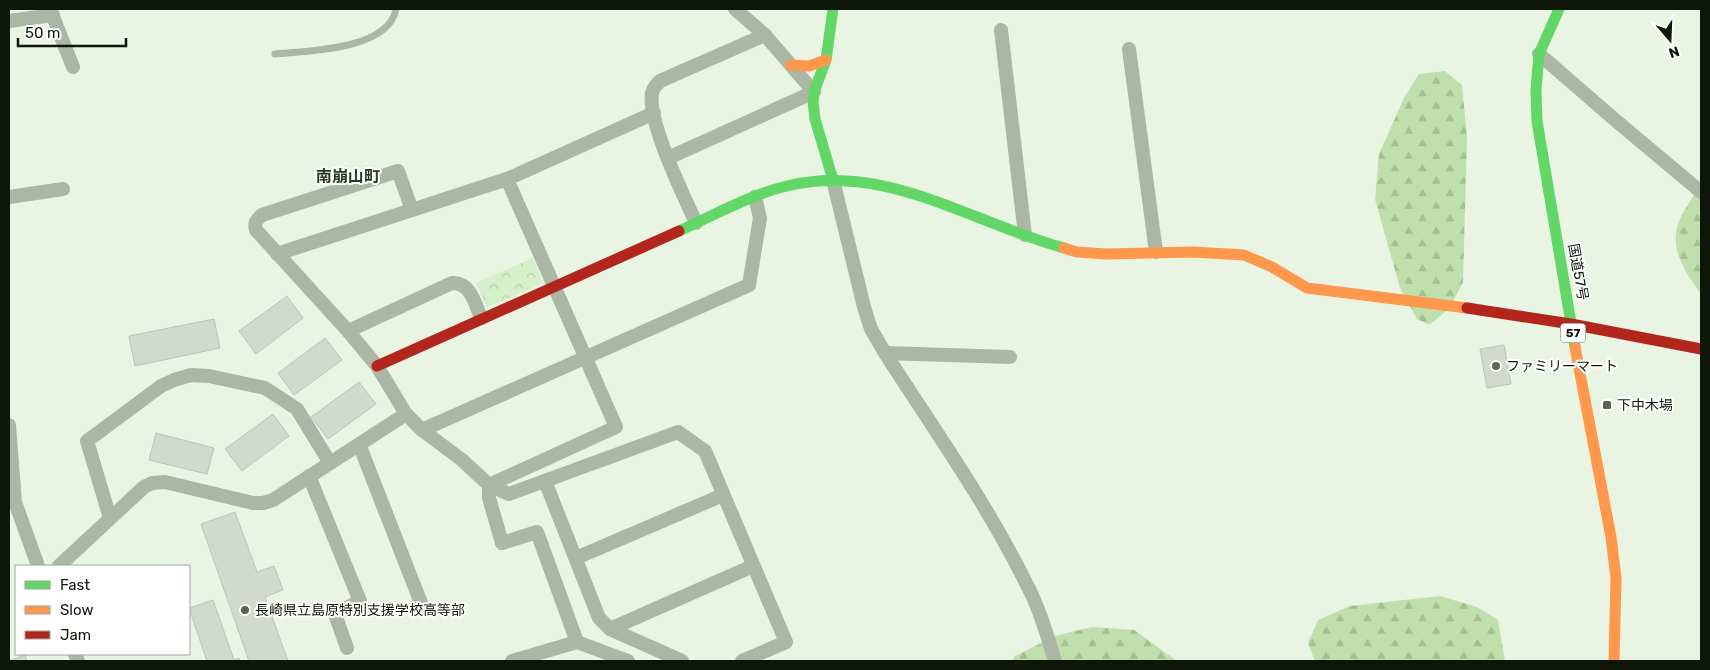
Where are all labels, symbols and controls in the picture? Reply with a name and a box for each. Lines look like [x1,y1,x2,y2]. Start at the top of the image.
scale bar [18,15,125,47]
north arrow [1645,15,1695,65]
text: 50 m [25,24,60,42]
text: N [1667,42,1682,61]
district label: 南崩山町 [316,167,380,186]
street label: 国道57号 [1565,242,1591,302]
road number: 57 [1560,323,1586,342]
place label: ファミリーマート [1506,358,1618,375]
marker: ファミリーマート [1490,360,1502,372]
place label: 下中木場 [1617,397,1673,414]
marker: 下中木場 [1601,399,1613,411]
legend [15,565,190,655]
text: Fast [60,576,90,594]
text: Slow [60,601,93,619]
place label: 長崎県立島原特別支援学校高等部 [255,602,465,619]
marker: 長崎県立島原特別支援学校高等部 [239,604,251,616]
text: Jam [60,626,91,644]

